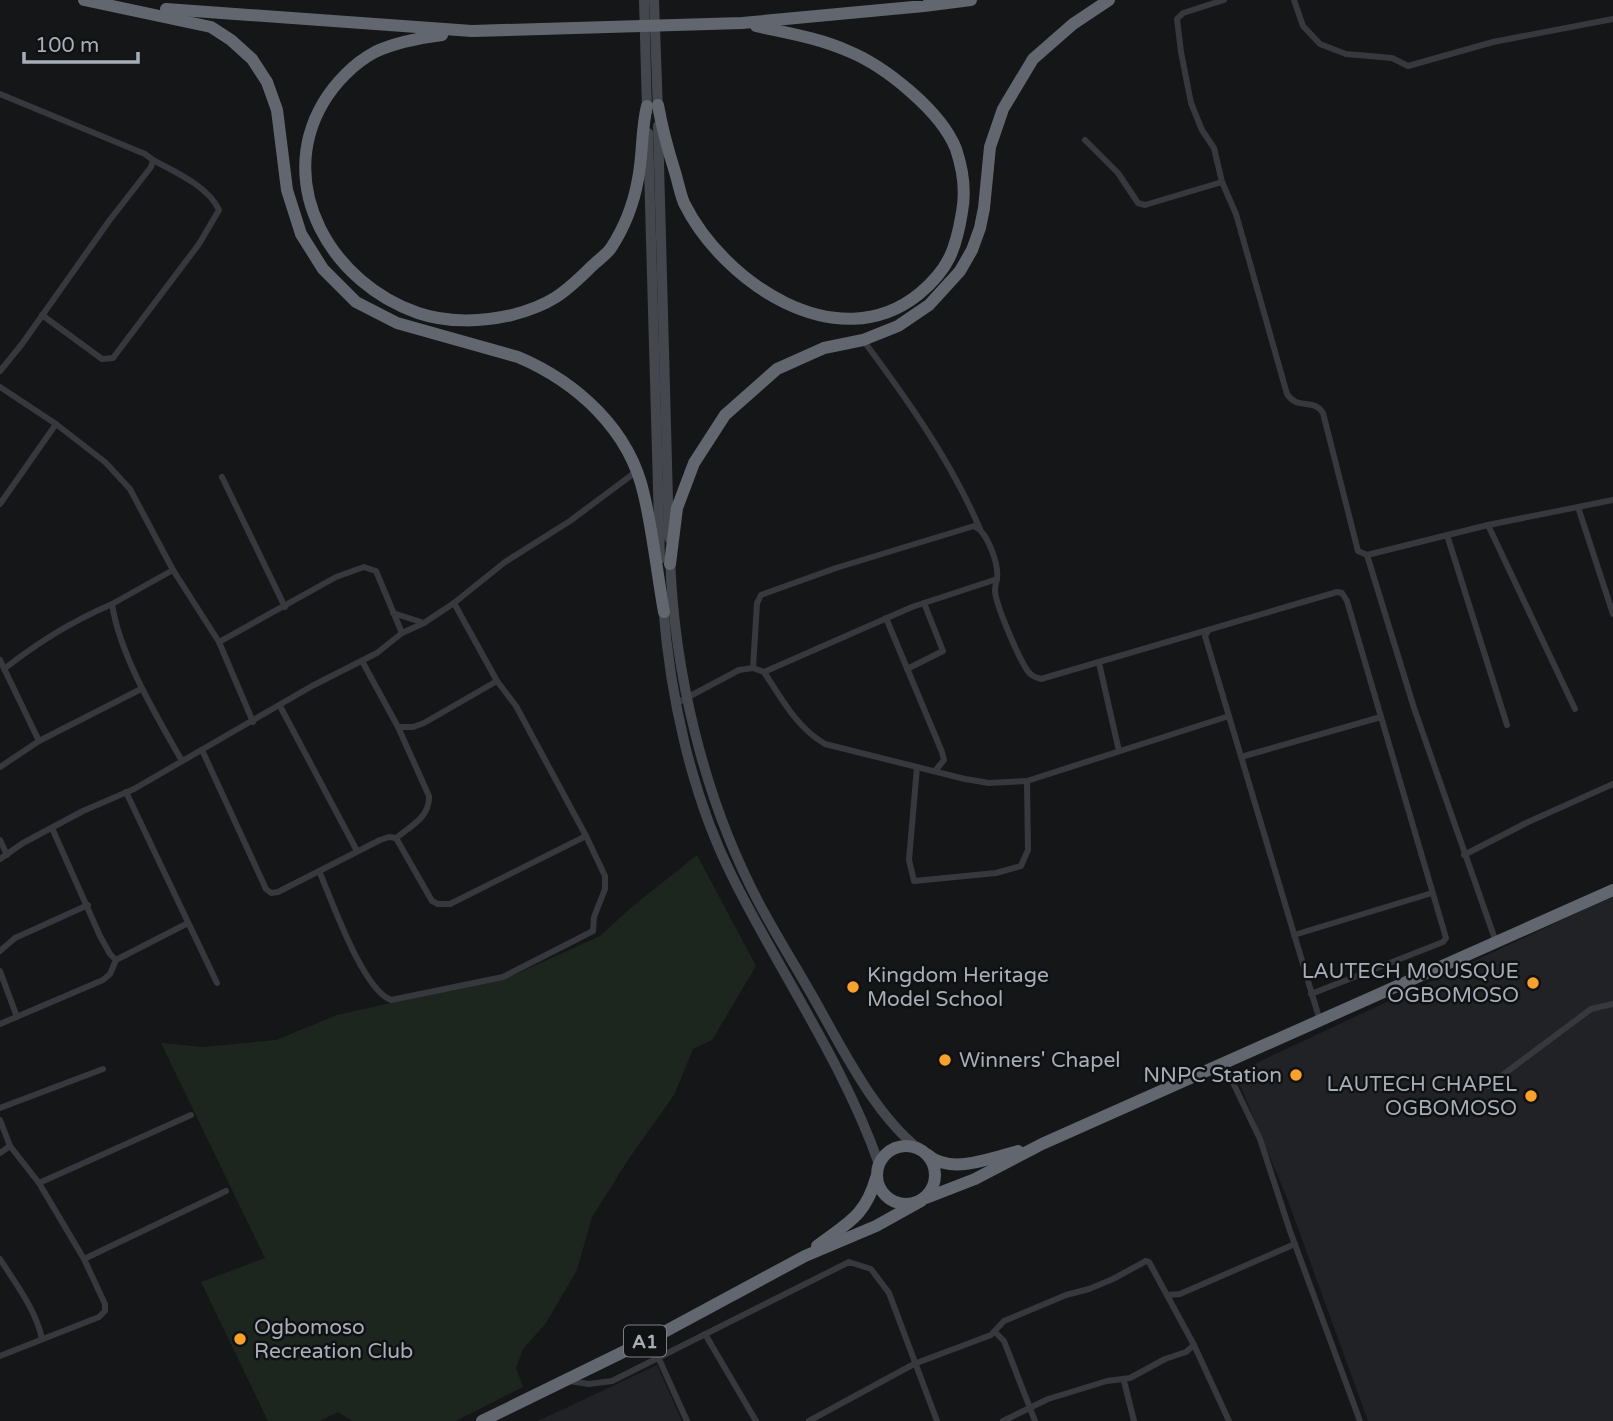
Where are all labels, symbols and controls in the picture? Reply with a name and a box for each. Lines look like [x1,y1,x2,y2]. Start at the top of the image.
scale bar [24,21,138,65]
text: 100 m [35,33,99,58]
place label: LAUTECH MOUSQUE OGBOMOSO [1302,959,1519,1008]
place label: Kingdom Heritage Model School [867,963,1049,1012]
marker: LAUTECH MOUSQUE OGBOMOSO [1525,975,1541,991]
marker: Kingdom Heritage Model School [845,979,861,995]
place label: Winners' Chapel [959,1048,1121,1073]
marker: Winners' Chapel [937,1052,953,1068]
place label: NNPC Station [1143,1063,1282,1088]
marker: NNPC Station [1288,1067,1304,1083]
place label: LAUTECH CHAPEL OGBOMOSO [1326,1072,1517,1121]
marker: LAUTECH CHAPEL OGBOMOSO [1523,1088,1539,1104]
place label: Ogbomoso Recreation Club [254,1315,413,1364]
road number: A1 [624,1326,666,1357]
marker: Ogbomoso Recreation Club [232,1331,248,1347]

